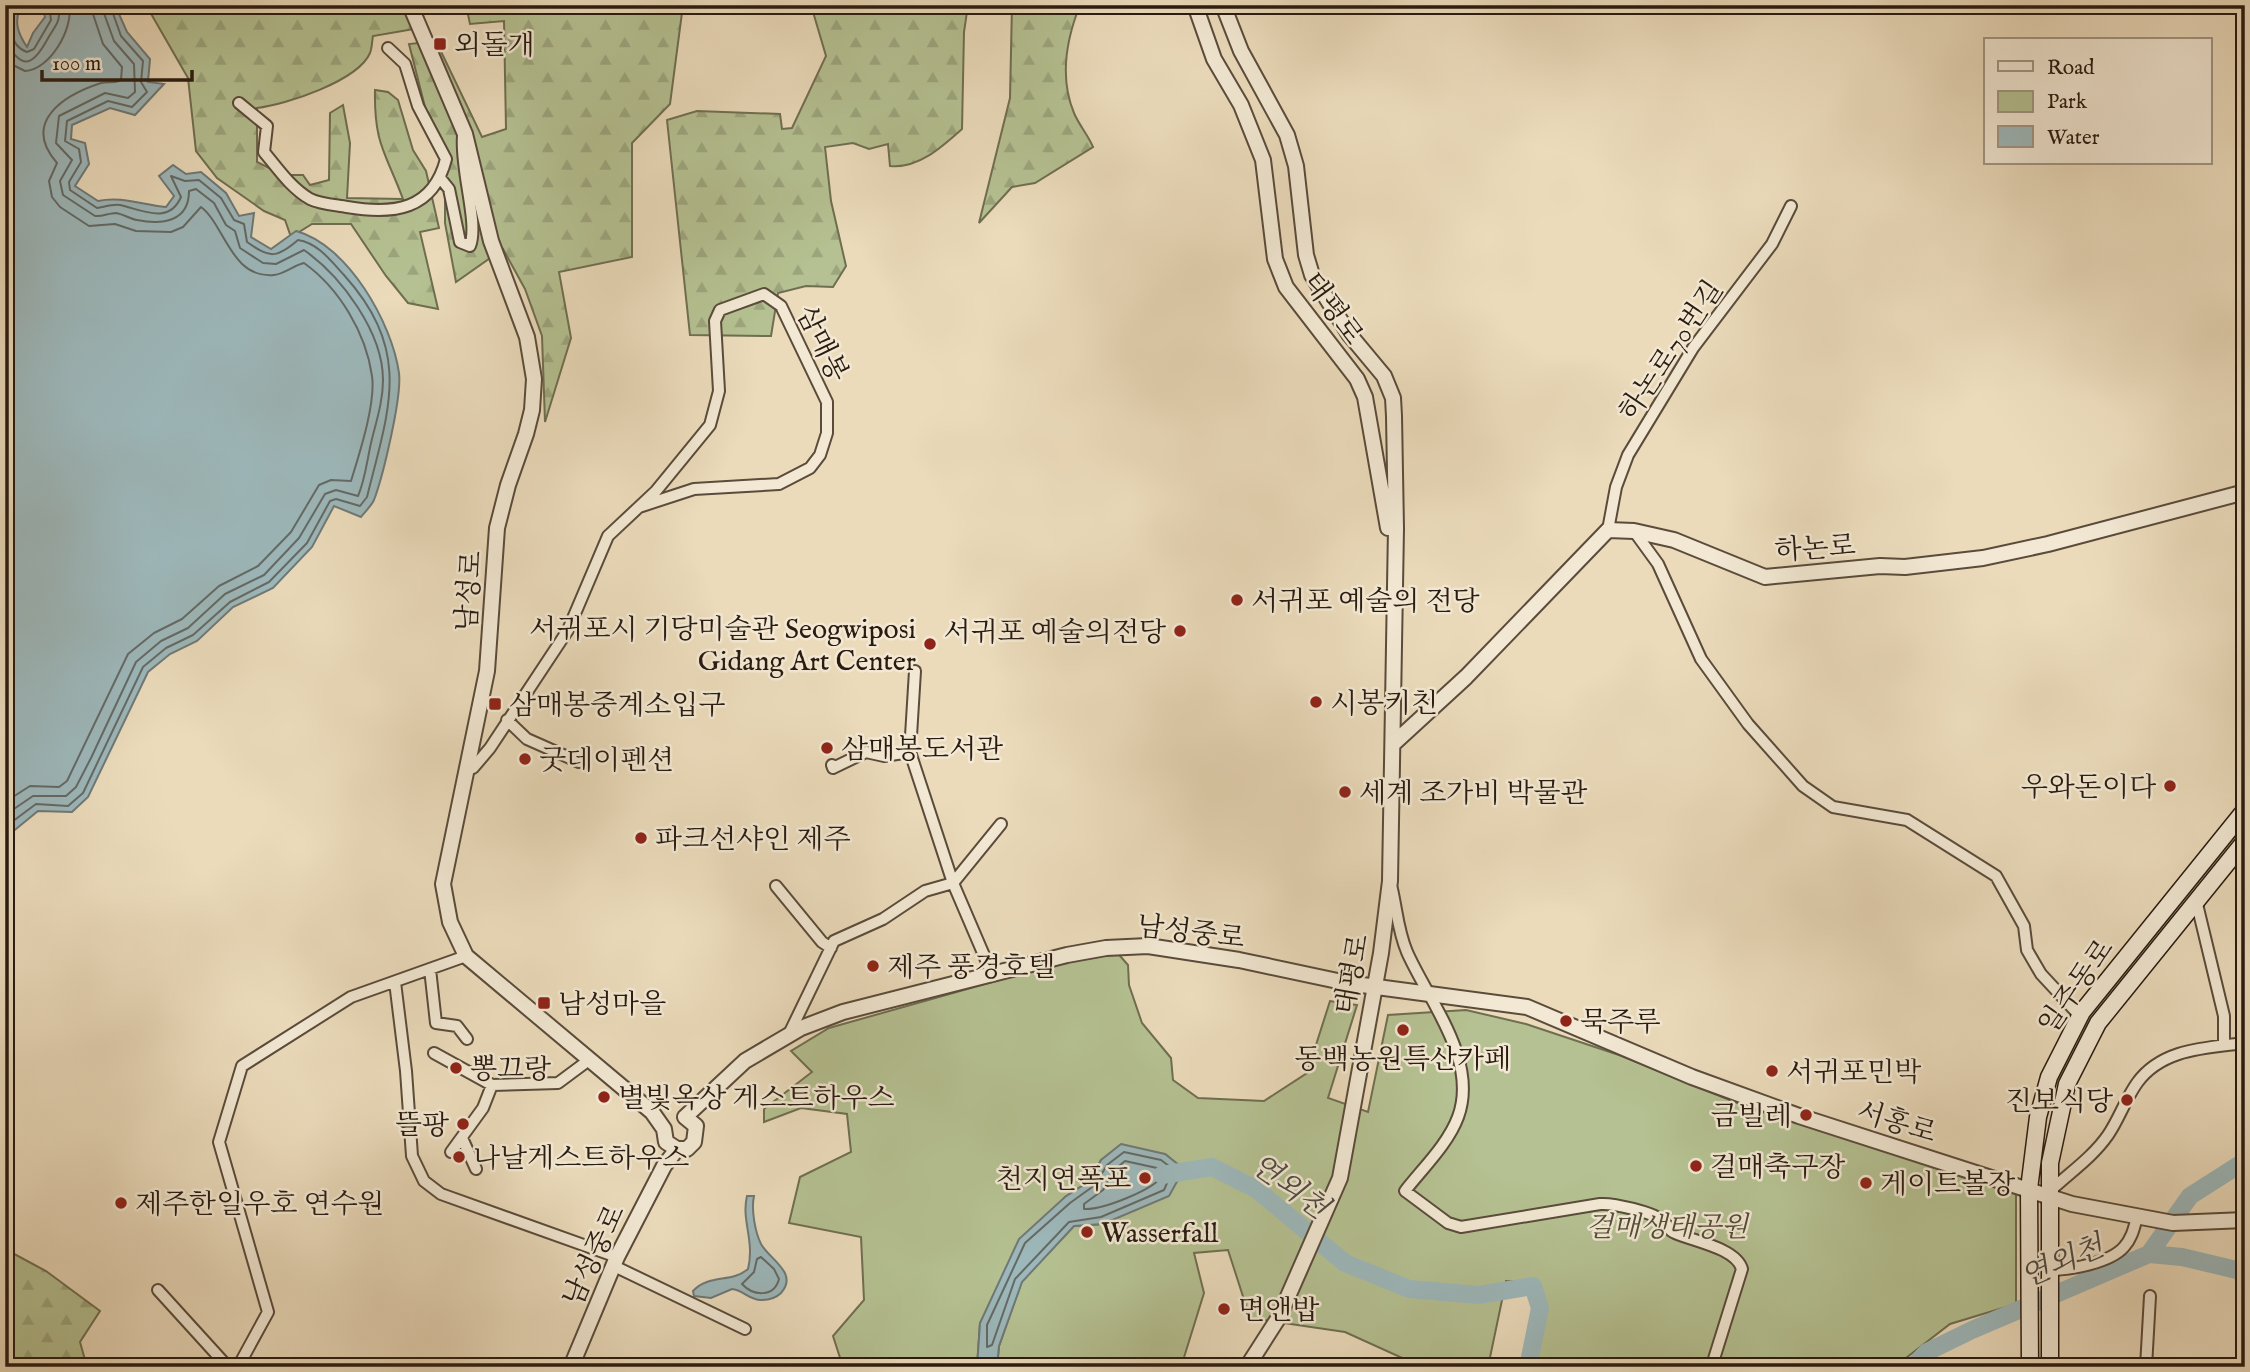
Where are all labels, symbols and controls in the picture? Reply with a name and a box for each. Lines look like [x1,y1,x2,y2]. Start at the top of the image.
place label: 외돌개 [454,29,535,64]
marker: 외돌개 [432,36,448,52]
scale bar [42,38,192,82]
legend [1984,38,2212,164]
text: 100 m [52,51,101,78]
text: Road [2047,55,2095,82]
text: Park [2047,89,2088,116]
text: Water [2047,125,2100,152]
street label: 태평로 [1294,266,1370,353]
street label: 하논로70번길 [1612,274,1732,428]
street label: 삼매봉 [787,300,854,388]
street label: 하논로 [1773,529,1857,570]
street label: 남성로 [450,549,491,633]
place label: 서귀포 예술의 전당 [1251,585,1480,620]
marker: 서귀포 예술의 전당 [1229,592,1245,608]
place label: 서귀포시 기당미술관 Seogwiposi Gidang Art Center [529,613,916,680]
place label: 서귀포 예술의전당 [944,616,1166,651]
marker: 서귀포 예술의전당 [1172,623,1188,639]
marker: 서귀포시 기당미술관 Seogwiposi Gidang Art Center [922,636,938,652]
place label: 시봉키친 [1330,687,1438,722]
place label: 삼매봉중계소입구 [509,689,725,724]
marker: 시봉키친 [1308,694,1324,710]
marker: 삼매봉중계소입구 [487,696,503,712]
place label: 삼매봉도서관 [841,733,1003,768]
marker: 삼매봉도서관 [819,740,835,756]
place label: 굿데이펜션 [539,744,674,779]
marker: 굿데이펜션 [517,751,533,767]
place label: 우와돈이다 [2021,771,2157,806]
place label: 세계 조가비 박물관 [1359,777,1588,812]
marker: 우와돈이다 [2162,778,2178,794]
marker: 세계 조가비 박물관 [1337,784,1353,800]
place label: 파크선샤인 제주 [655,823,850,858]
marker: 파크선샤인 제주 [633,830,649,846]
street label: 남성중로 [1135,910,1247,957]
street label: 태평로 [1329,931,1378,1017]
street label: 일주동로 [2032,933,2122,1042]
place label: 제주 풍경호텔 [887,951,1055,986]
marker: 제주 풍경호텔 [865,958,881,974]
place label: 남성마을 [558,988,666,1023]
marker: 남성마을 [536,995,552,1011]
place label: 묵주루 [1580,1006,1661,1041]
marker: 묵주루 [1558,1013,1574,1029]
marker: 동백농원특산카페 [1395,1022,1411,1038]
place label: 동백농원특산카페 [1295,1043,1511,1078]
place label: 뽕끄랑 [470,1053,551,1088]
place label: 서귀포민박 [1786,1056,1921,1091]
marker: 뽕끄랑 [448,1060,464,1076]
marker: 서귀포민박 [1764,1063,1780,1079]
place label: 별빛옥상 게스트하우스 [618,1082,895,1117]
place label: 진보식당 [2005,1085,2113,1120]
marker: 별빛옥상 게스트하우스 [596,1089,612,1105]
marker: 진보식당 [2119,1092,2135,1108]
street label: 서홍로 [1852,1095,1940,1152]
place label: 금빌레 [1711,1100,1792,1135]
marker: 금빌레 [1798,1107,1814,1123]
place label: 뜰팡 [395,1109,449,1144]
marker: 뜰팡 [455,1116,471,1132]
place label: 나날게스트하우스 [473,1142,689,1177]
water label: 연외천 [1242,1147,1337,1230]
marker: 나날게스트하우스 [451,1149,467,1165]
place label: 걸매축구장 [1710,1151,1845,1186]
marker: 걸매축구장 [1688,1158,1704,1174]
place label: 천지연폭포 [996,1163,1131,1198]
place label: 게이트볼장 [1880,1168,2015,1203]
marker: 천지연폭포 [1137,1170,1153,1186]
marker: 게이트볼장 [1858,1175,1874,1191]
place label: 제주한일우호 연수원 [135,1188,385,1223]
marker: 제주한일우호 연수원 [113,1195,129,1211]
street label: 남성중로 [557,1200,634,1312]
park label: 걸매생태공원 [1586,1211,1750,1246]
place label: Wasserfall [1101,1217,1219,1252]
marker: Wasserfall [1079,1224,1095,1240]
water label: 연외천 [2015,1228,2112,1297]
place label: 면앤밥 [1238,1294,1320,1329]
marker: 면앤밥 [1216,1301,1232,1317]

